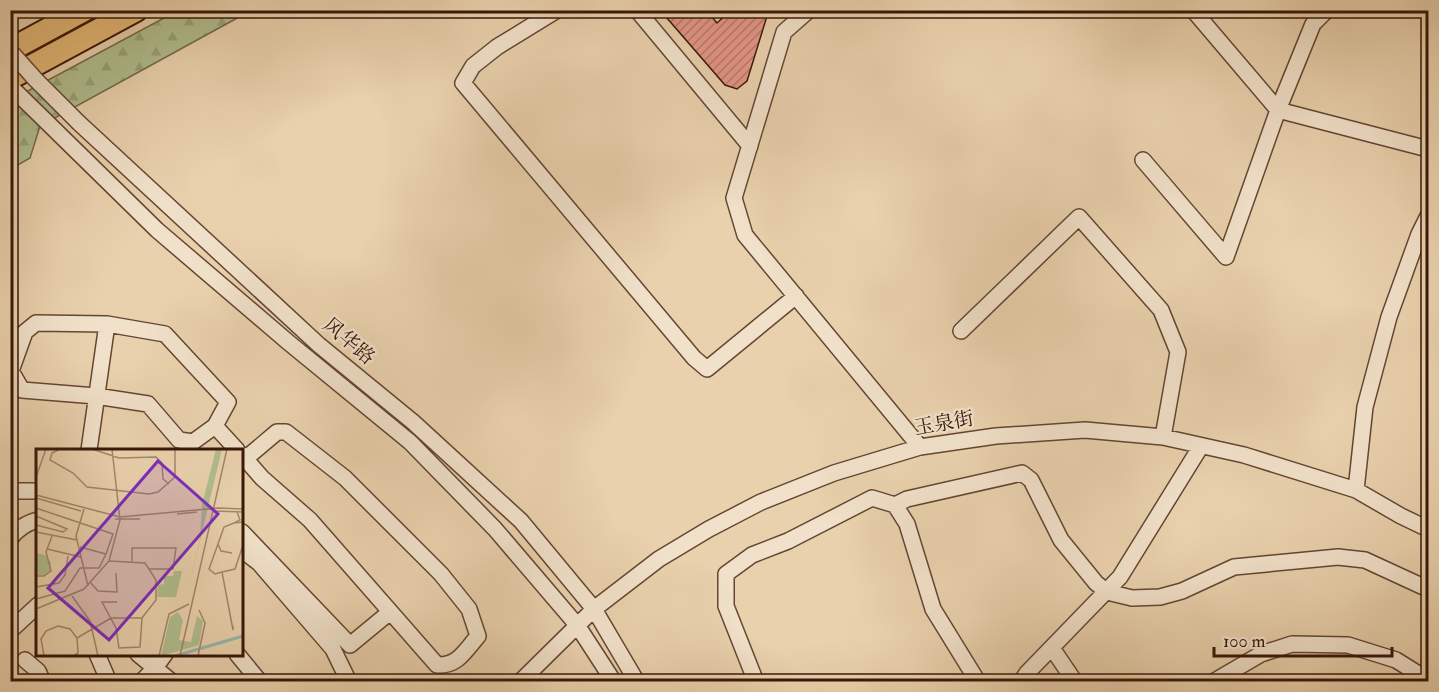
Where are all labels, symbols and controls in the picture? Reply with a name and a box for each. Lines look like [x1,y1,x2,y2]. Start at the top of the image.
street label: 风华路 [318,312,380,370]
street label: 玉泉街 [912,405,976,441]
inset map [36,449,243,656]
scale bar [1214,620,1392,658]
text: 100 m [1223,630,1266,653]

